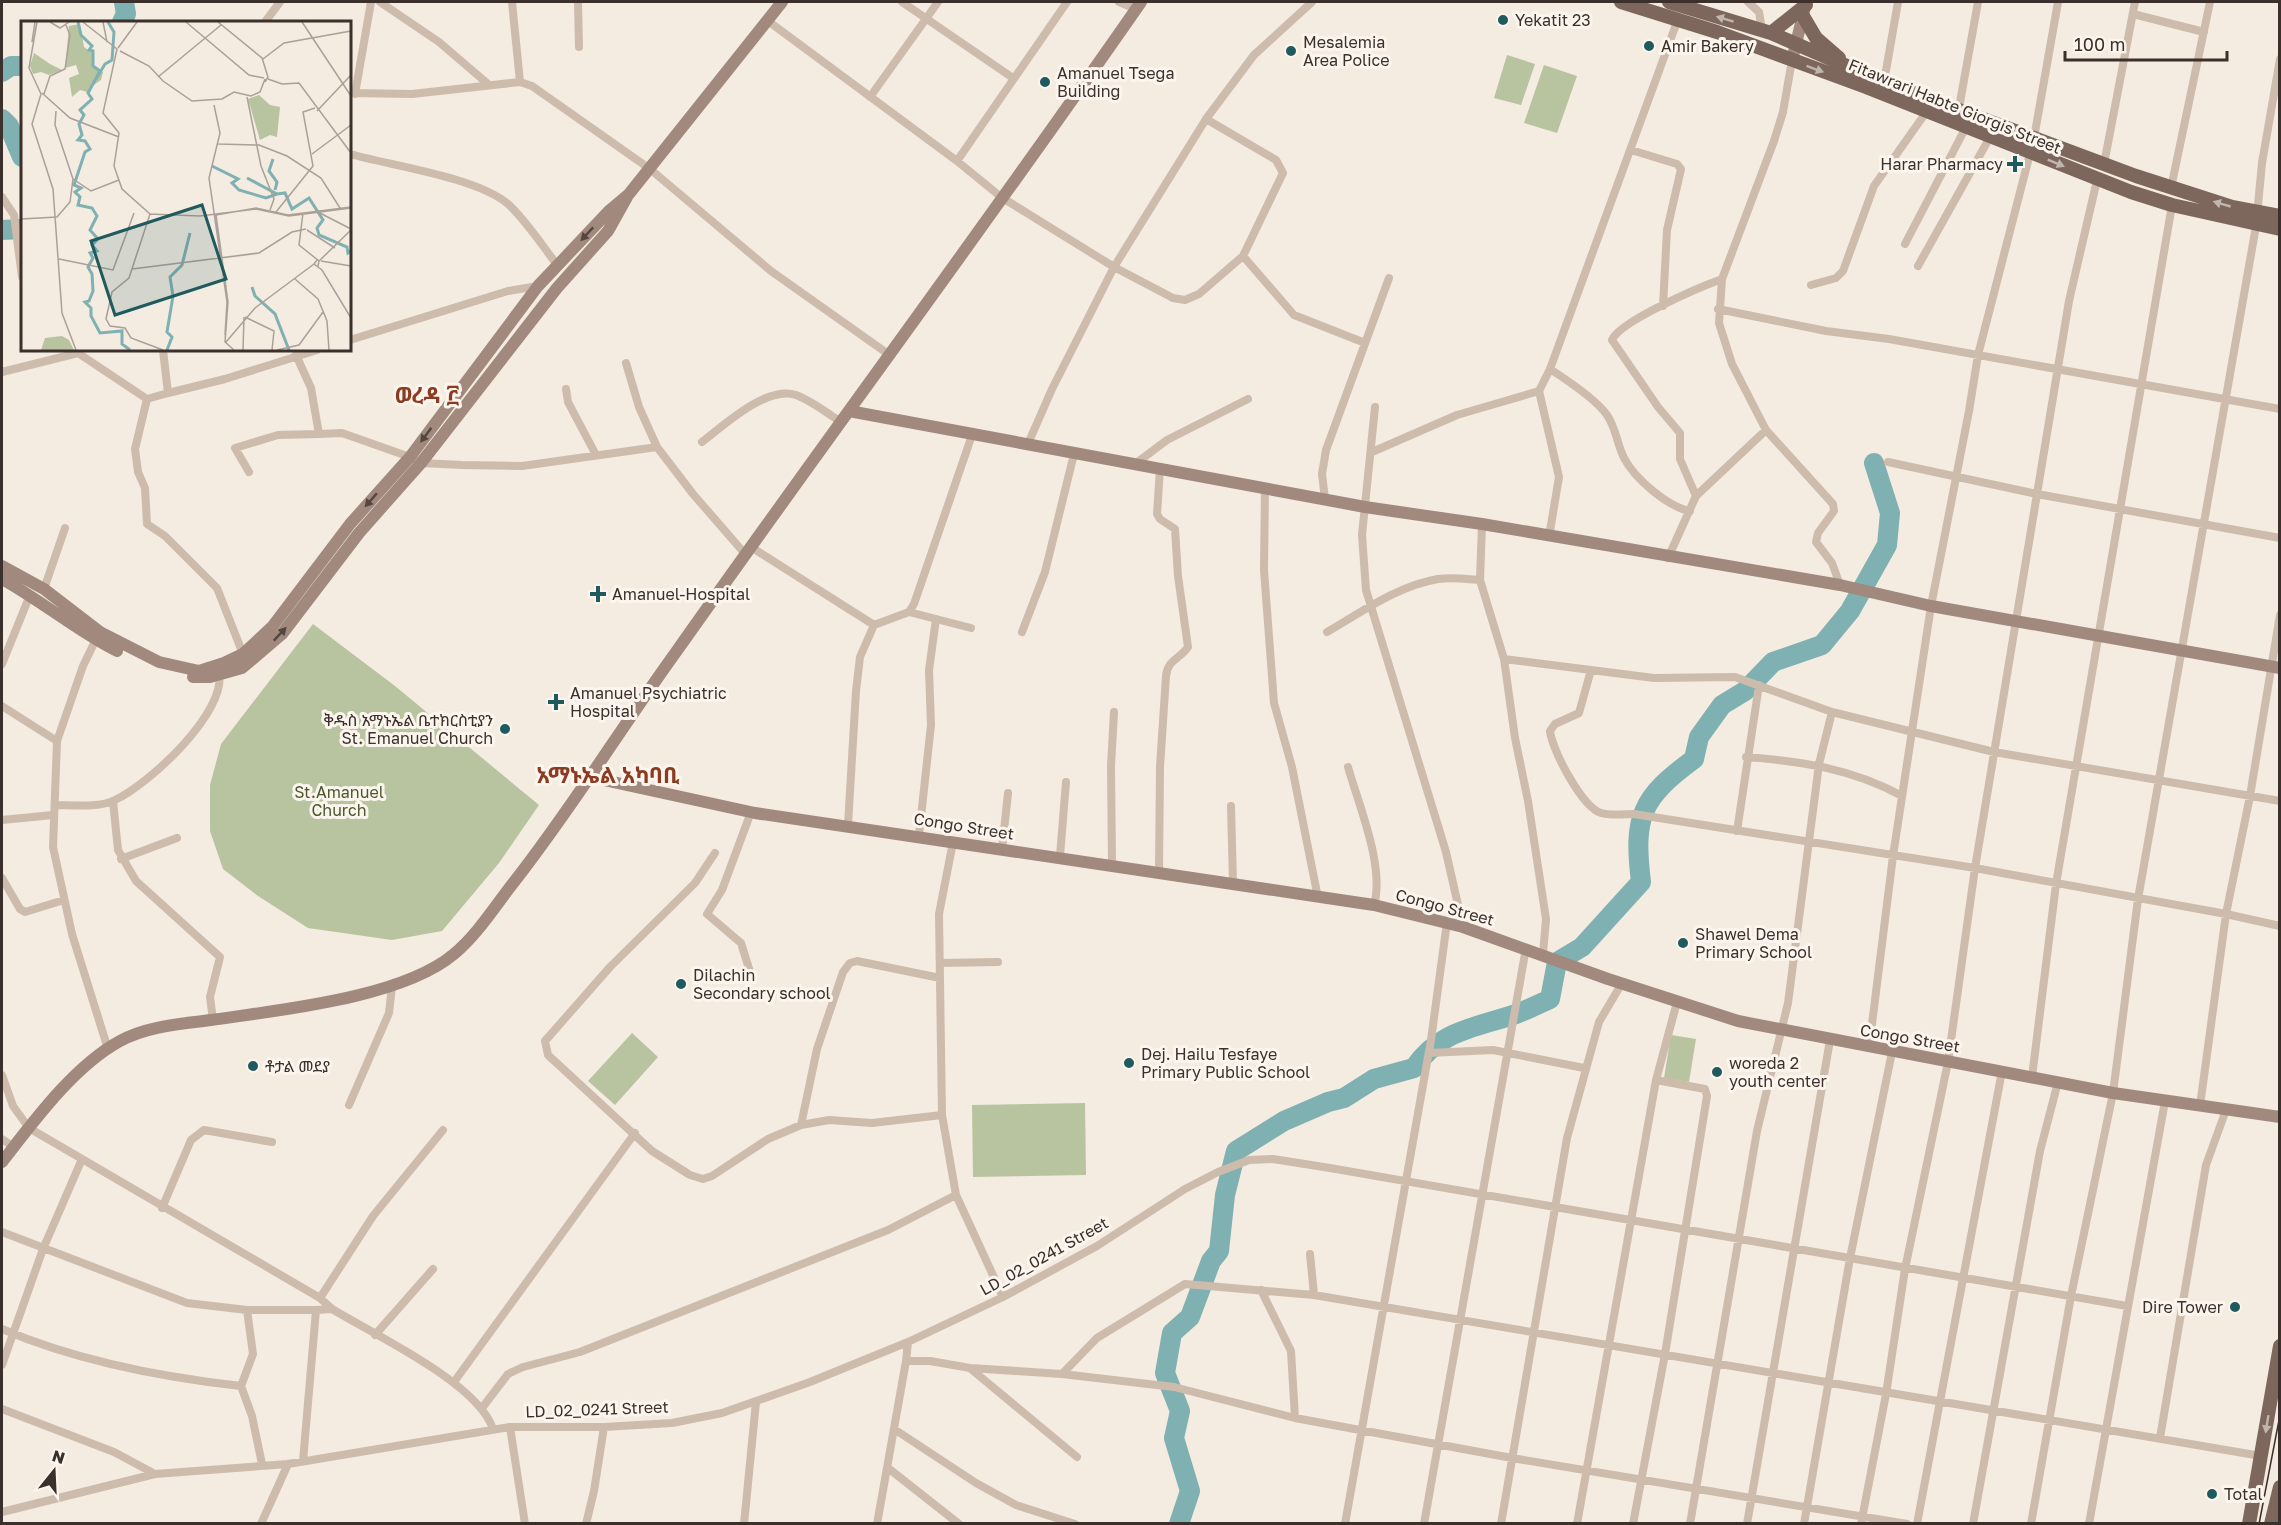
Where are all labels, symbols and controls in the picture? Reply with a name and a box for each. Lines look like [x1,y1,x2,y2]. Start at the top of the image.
place label: Yekatit 23 [1515,10,1591,30]
marker: Yekatit 23 [1496,13,1510,27]
one-way arrow [1716,14,1734,23]
inset map [21,21,351,351]
scale bar [2065,24,2227,62]
place label: Mesalemia Area Police [1303,32,1389,70]
text: 100 m [2074,33,2125,55]
place label: Amir Bakery [1661,36,1754,56]
marker: Amir Bakery [1642,39,1656,53]
marker: Mesalemia Area Police [1284,44,1298,58]
street label: Fitawrari Habte Giorgis Street [1846,54,2064,158]
place label: Amanuel Tsega Building [1057,63,1174,101]
one-way arrow [1807,64,1825,74]
marker: Amanuel Tsega Building [1038,75,1052,89]
place label: Harar Pharmacy [1880,154,2003,174]
marker: Harar Pharmacy [2008,157,2022,171]
one-way arrow [2047,158,2065,168]
one-way arrow [2213,199,2231,208]
one-way arrow [581,226,594,241]
district label: ወረዳ ፫ [395,381,460,408]
one-way arrow [421,428,433,443]
one-way arrow [364,492,377,508]
place label: Amanuel-Hospital [612,584,750,604]
marker: Amanuel-Hospital [589,585,607,603]
one-way arrow [273,627,287,642]
place label: Amanuel Psychiatric Hospital [570,683,727,721]
marker: Amanuel Psychiatric Hospital [547,693,565,711]
place label: ቅዱስ አማኑኤል ቤተክርስቲያን St. Emanuel Church [323,710,493,748]
marker: ቅዱስ አማኑኤል ቤተክርስቲያን St. Emanuel Church [498,722,512,736]
district label: አማኑኤል አካባቢ [537,761,680,788]
park label: St.Amanuel Church [294,782,384,820]
street label: Congo Street [912,808,1016,844]
street label: Congo Street [1394,884,1496,930]
place label: Shawel Dema Primary School [1695,924,1812,962]
marker: Shawel Dema Primary School [1676,936,1690,950]
place label: Dilachin Secondary school [693,965,831,1003]
marker: Dilachin Secondary school [674,977,688,991]
street label: Congo Street [1858,1019,1962,1057]
place label: Dej. Hailu Tesfaye Primary Public School [1141,1044,1310,1082]
place label: woreda 2 youth center [1729,1053,1827,1091]
place label: ቶታል መደያ [265,1056,330,1076]
marker: Dej. Hailu Tesfaye Primary Public School [1122,1056,1136,1070]
marker: ቶታል መደያ [246,1059,260,1073]
marker: woreda 2 youth center [1710,1065,1724,1079]
street label: LD_02_0241 Street [976,1212,1112,1300]
place label: Dire Tower [2142,1297,2223,1317]
marker: Dire Tower [2228,1300,2242,1314]
street label: LD_02_0241 Street [525,1397,669,1421]
one-way arrow [2262,1415,2271,1434]
north arrow [24,1441,84,1501]
text: N [50,1445,68,1468]
place label: Total [2224,1484,2263,1504]
marker: Total [2205,1487,2219,1501]

